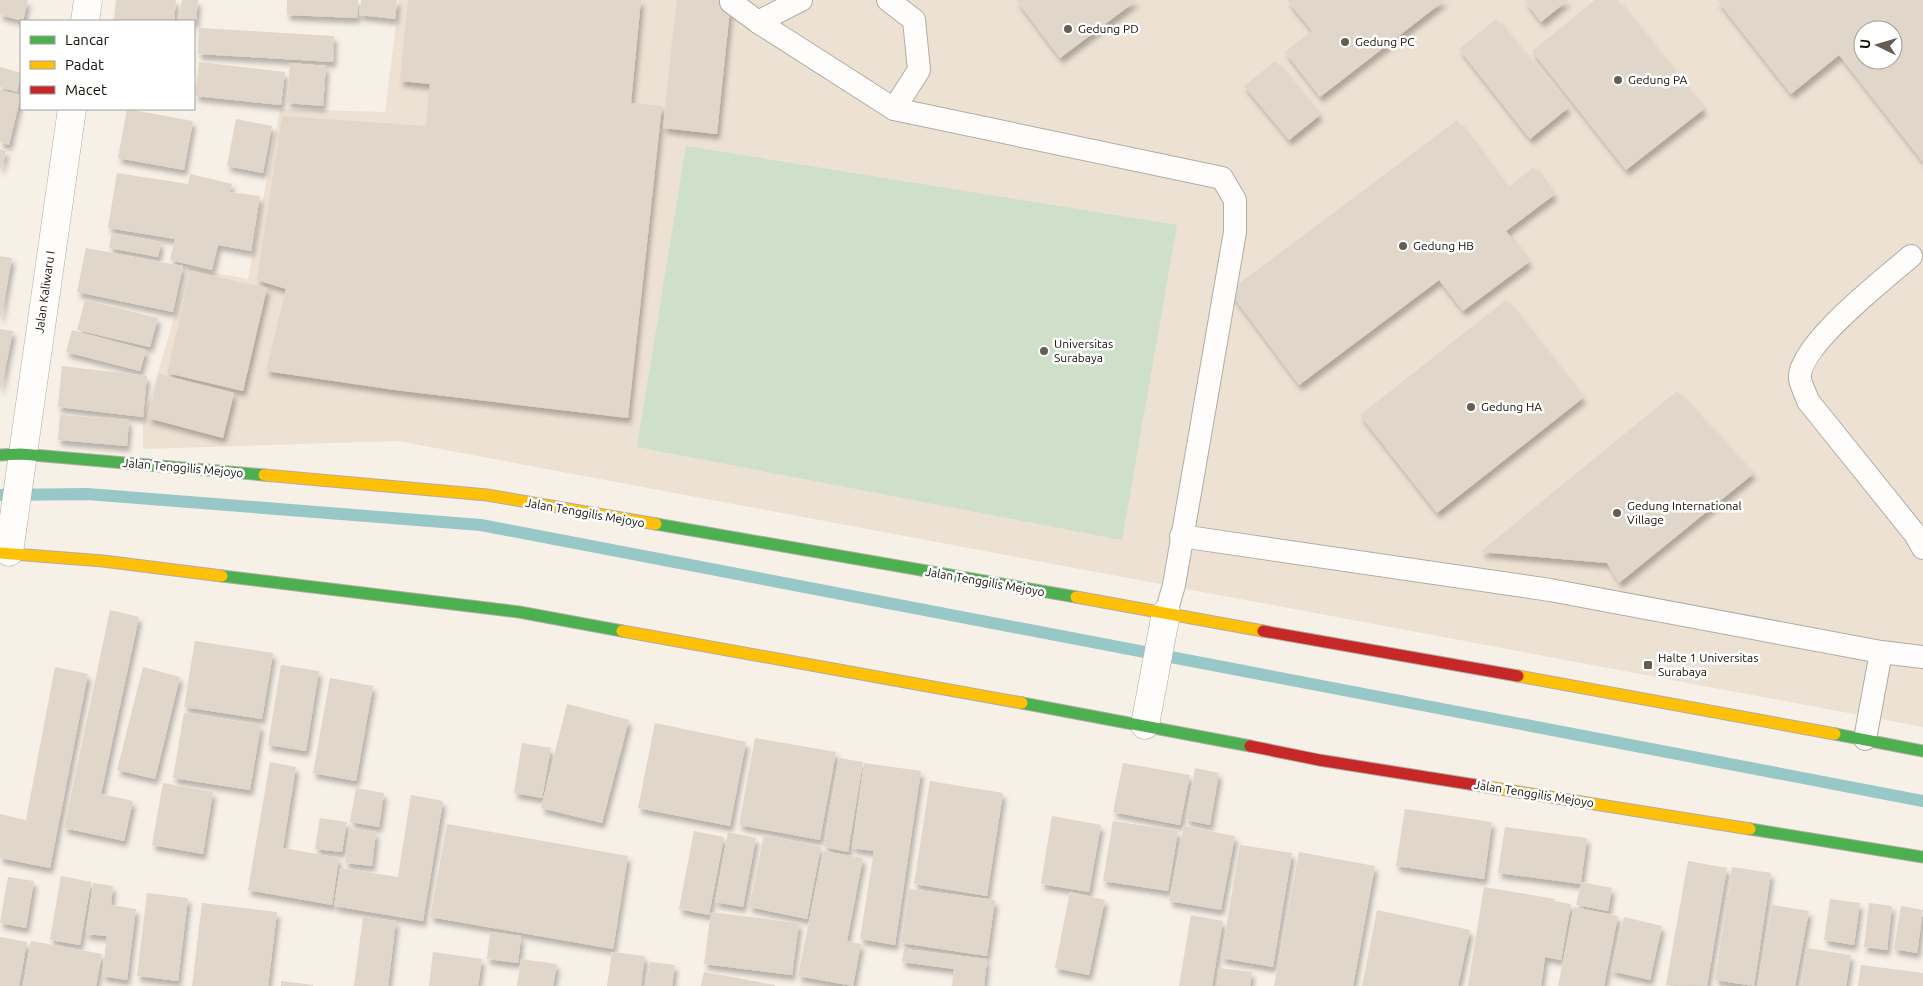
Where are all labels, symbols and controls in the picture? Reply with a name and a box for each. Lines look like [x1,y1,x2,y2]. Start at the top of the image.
legend [20,20,195,110]
north arrow [1853,20,1903,70]
place label: Gedung PD [1078,22,1139,35]
marker: Gedung PD [1062,23,1074,35]
text: Lancar [65,31,110,48]
place label: Gedung PC [1355,35,1415,48]
marker: Gedung PC [1339,36,1351,48]
text: U [1857,38,1873,49]
text: Padat [65,56,104,73]
place label: Gedung PA [1628,73,1688,86]
marker: Gedung PA [1612,74,1624,86]
text: Macet [65,81,107,98]
place label: Gedung HB [1413,239,1474,252]
marker: Gedung HB [1397,240,1409,252]
street label: Jalan Kaliwaru I [32,250,57,334]
place label: Universitas Surabaya [1054,337,1113,364]
marker: Universitas Surabaya [1038,345,1050,357]
place label: Gedung HA [1481,400,1542,413]
marker: Gedung HA [1465,401,1477,413]
street label: Jalan Tenggilis Mejoyo [122,456,244,479]
street label: Jalan Tenggilis Mejoyo [524,496,646,529]
place label: Gedung International Village [1627,499,1742,526]
marker: Gedung International Village [1611,507,1623,519]
street label: Jalan Tenggilis Mejoyo [924,565,1046,598]
place label: Halte 1 Universitas Surabaya [1658,651,1758,678]
marker: Halte 1 Universitas Surabaya [1642,659,1654,671]
street label: Jalan Tenggilis Mejoyo [1473,778,1595,809]

